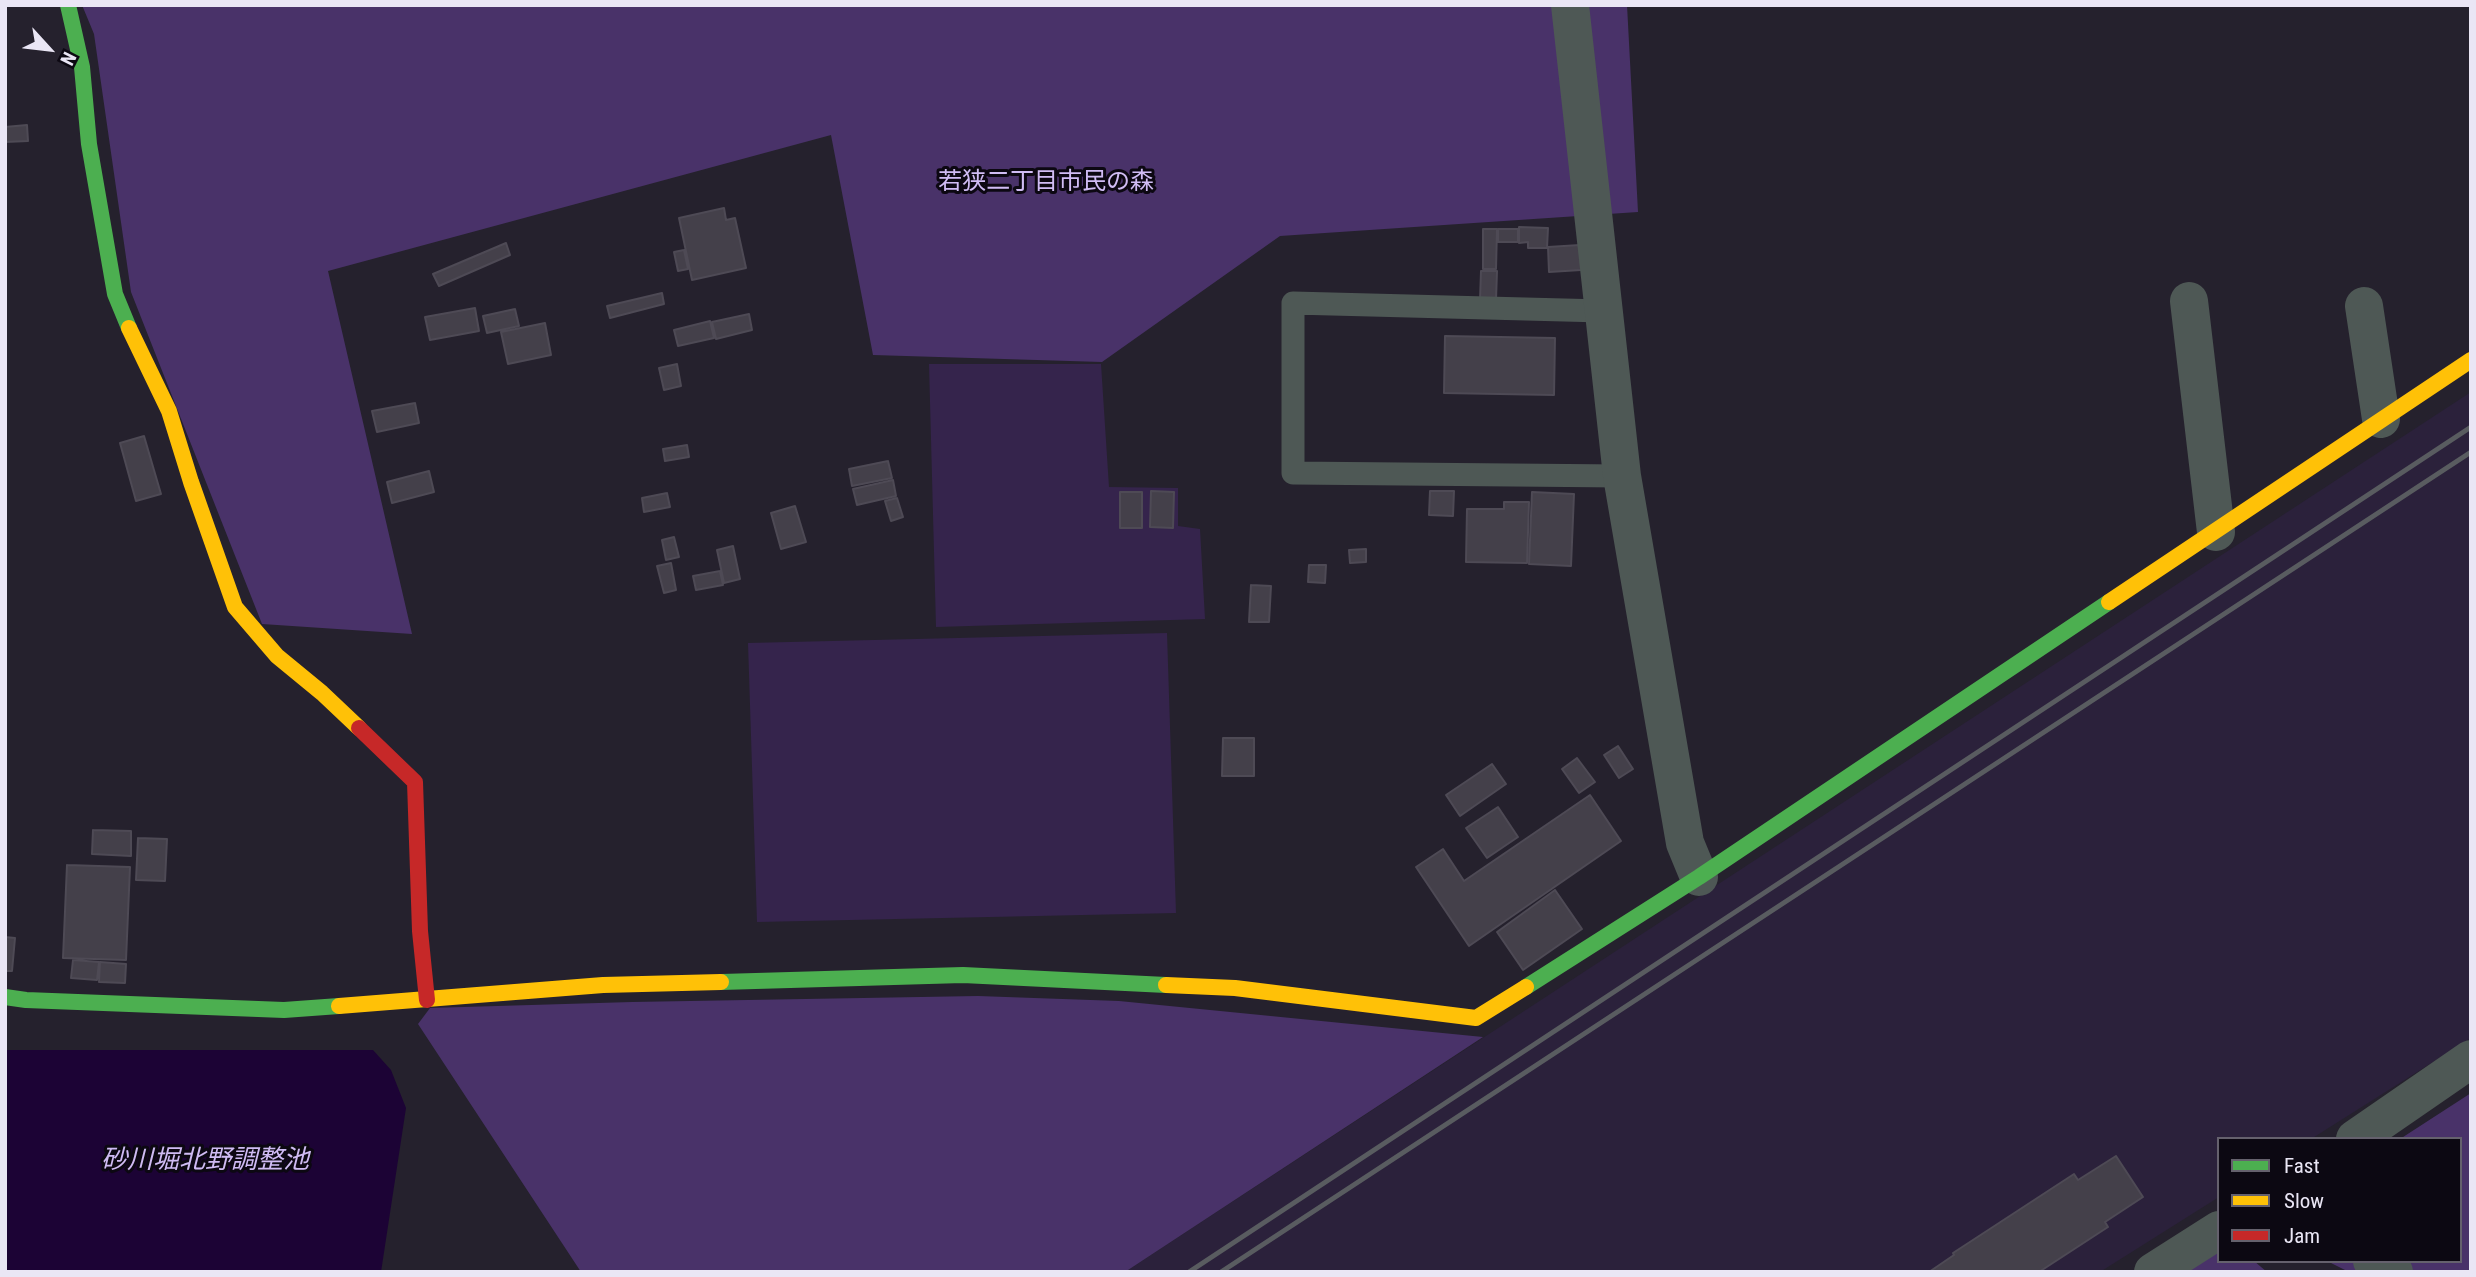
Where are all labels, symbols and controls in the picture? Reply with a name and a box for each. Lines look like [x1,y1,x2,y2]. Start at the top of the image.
north arrow [14,14,84,84]
text: N [55,48,81,69]
park label: 若狭二丁目市民の森 [938,169,1154,197]
legend [2217,1137,2462,1263]
water label: 砂川堀北野調整池 [101,1145,309,1177]
text: Fast [2284,1154,2320,1178]
text: Slow [2284,1189,2324,1213]
text: Jam [2284,1224,2320,1248]

